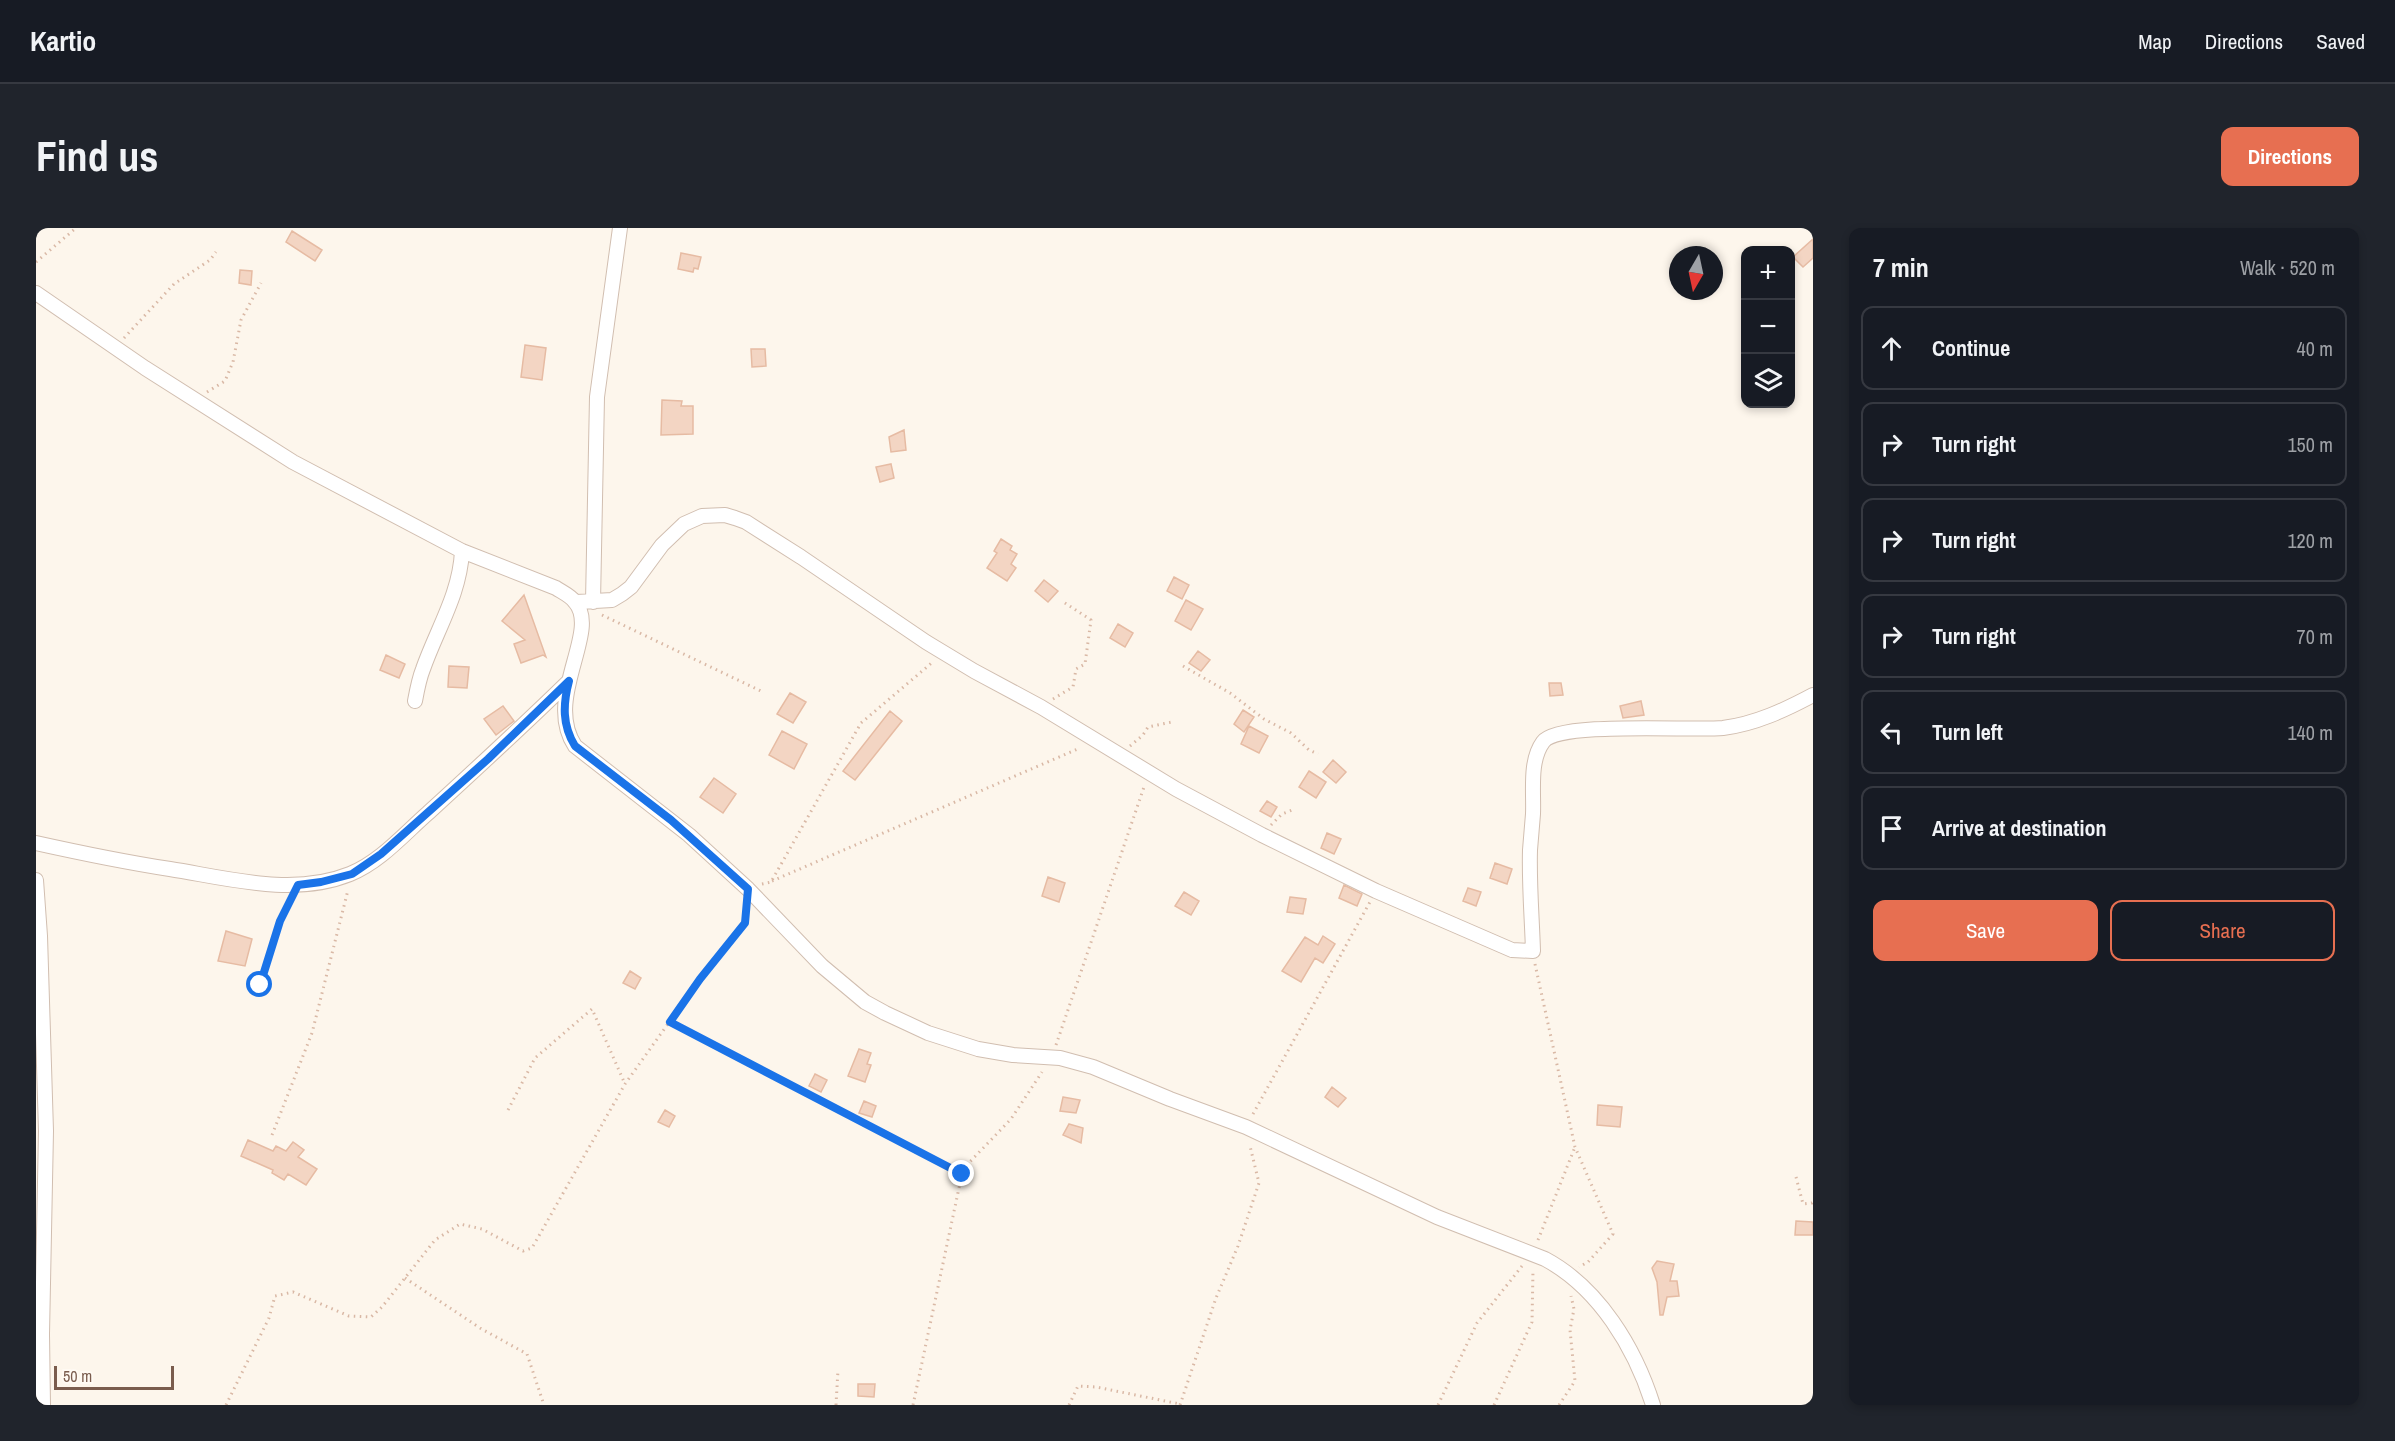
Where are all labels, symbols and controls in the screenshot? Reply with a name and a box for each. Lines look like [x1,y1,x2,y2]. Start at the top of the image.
text: Kartio [30,22,96,60]
text: Map [2138,27,2172,56]
text: Directions [2205,27,2283,56]
text: Saved [2316,27,2365,56]
button: Directions [2221,127,2359,186]
text: Find us [36,128,158,184]
north arrow [1669,246,1723,300]
map controls [1741,246,1795,408]
button: + [1741,246,1795,300]
text: 7 min [1873,250,1929,285]
text: Walk · 520 m [2240,254,2335,281]
button: − [1741,300,1795,354]
icon: ahead [1875,332,1908,365]
text: Continue [1932,333,2010,363]
text: 40 m [2297,335,2333,362]
button: layers [1741,354,1795,408]
icon: right [1875,428,1908,461]
text: Turn right [1932,429,2016,459]
text: 150 m [2287,431,2333,458]
icon: right [1875,524,1908,557]
text: Turn right [1932,525,2016,555]
text: 120 m [2287,527,2333,554]
icon: right [1875,620,1908,653]
text: Turn right [1932,621,2016,651]
text: 70 m [2297,623,2333,650]
icon: left [1875,716,1908,749]
text: Turn left [1932,717,2003,747]
text: 140 m [2287,719,2333,746]
icon: arrive [1875,812,1908,845]
text: Arrive at destination [1932,813,2106,843]
button: Save [1873,900,2098,961]
button: Share [2110,900,2335,961]
route start [246,971,272,997]
route end [948,1160,974,1186]
scale bar [54,1363,174,1390]
text: 50 m [63,1365,92,1387]

